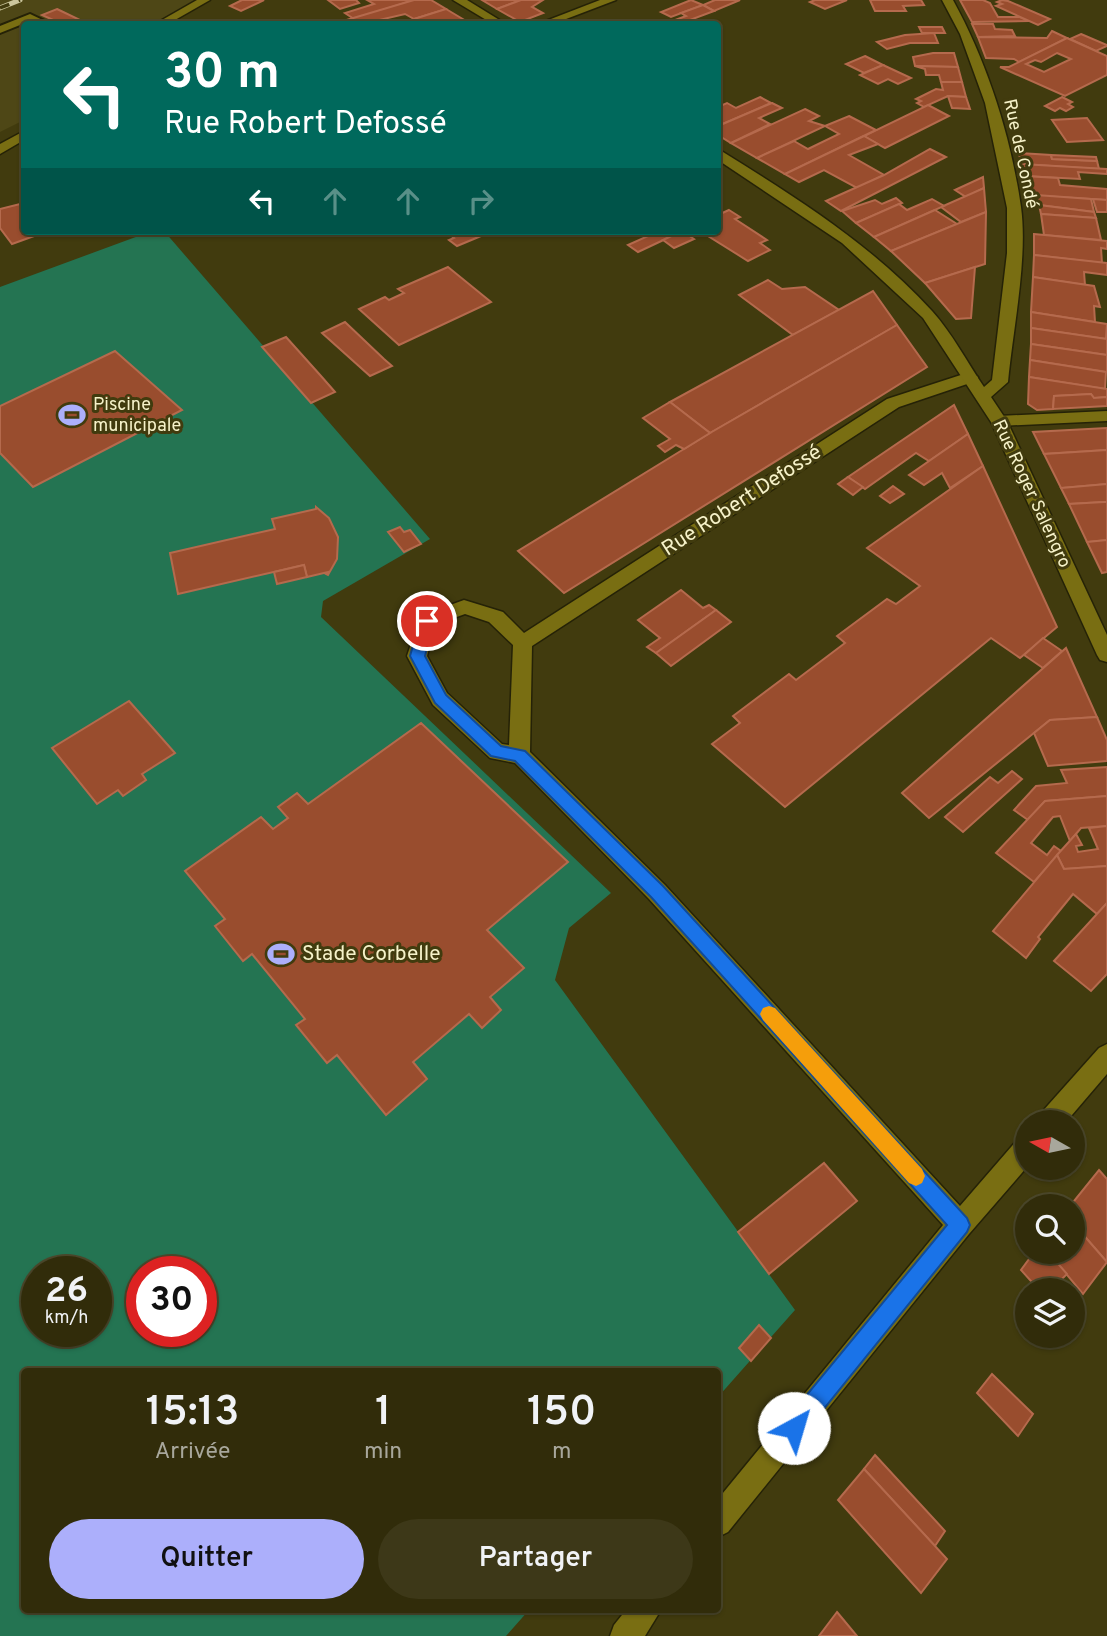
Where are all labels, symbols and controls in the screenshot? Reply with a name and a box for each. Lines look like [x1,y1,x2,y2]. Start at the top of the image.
text: 30 m [164,44,280,106]
icon: left [49,49,140,140]
street label: Rue de Condé [997,97,1043,211]
text: Rue Robert Defossé [164,105,447,145]
icon: left [243,182,281,220]
icon: ahead [316,182,354,220]
icon: ahead [389,182,427,220]
icon: right [462,182,500,220]
place label: Piscine municipale [93,394,181,438]
sports icon: Piscine municipale [57,400,87,430]
street label: Rue Roger Salengro [987,416,1075,572]
street label: Rue Robert Defossé [657,439,827,563]
pin [397,591,457,651]
icon: arrive [408,602,446,640]
sports icon: Stade Corbelle [266,939,296,969]
place label: Stade Corbelle [302,941,441,968]
north arrow [1015,1110,1085,1180]
map controls [1015,1110,1085,1348]
button: search [1015,1194,1085,1264]
speed limit sign: 30 [126,1256,217,1347]
text: 26 [45,1270,88,1314]
button: layers [1015,1278,1085,1348]
text: km/h [45,1307,88,1330]
text: 15:13 [146,1387,239,1440]
text: 1 [375,1387,391,1440]
text: 150 [527,1387,596,1440]
position arrow [757,1391,831,1465]
text: Arrivée [155,1438,230,1467]
text: min [364,1438,402,1467]
text: m [552,1438,571,1467]
button: Quitter [49,1519,364,1599]
button: Partager [378,1519,693,1599]

